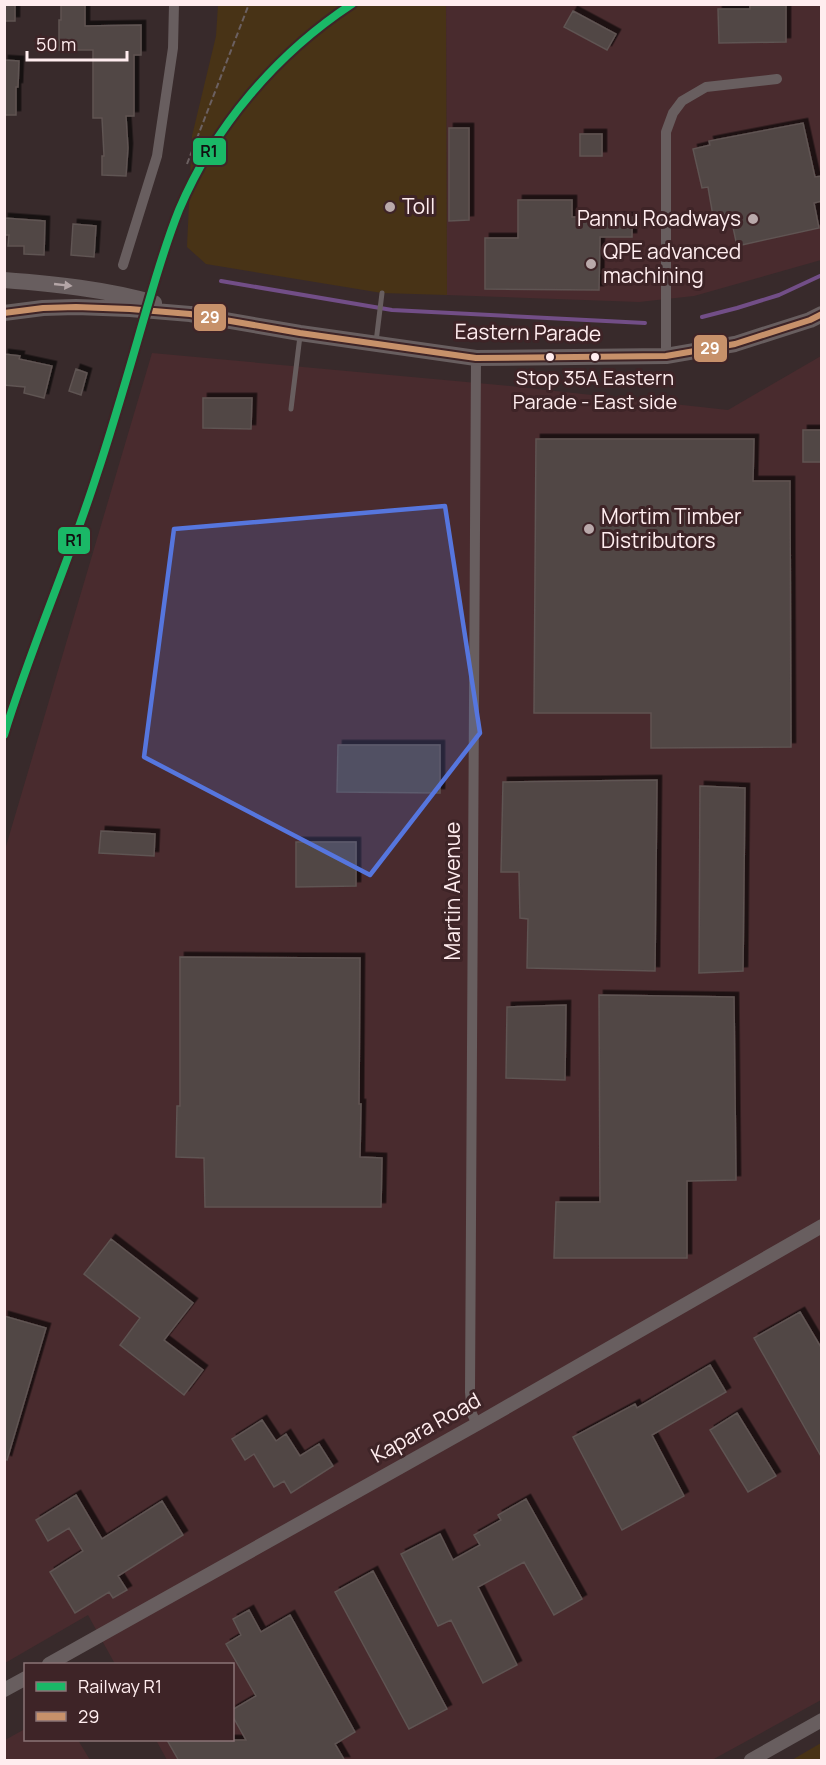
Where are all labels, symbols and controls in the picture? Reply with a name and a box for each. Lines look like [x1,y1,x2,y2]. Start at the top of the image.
scale bar [27,24,128,62]
text: 50 m [36,32,76,56]
line badge: R1 [192,137,227,166]
text: R1 [200,140,218,162]
place label: Toll [402,192,435,220]
marker: Toll [383,200,397,214]
place label: Pannu Roadways [577,204,741,232]
marker: Pannu Roadways [746,212,760,226]
place label: QPE advanced machining [603,237,741,289]
marker: QPE advanced machining [584,257,598,271]
one-way arrow [53,281,72,290]
line badge: 29 [193,303,227,332]
text: 29 [200,306,220,328]
street label: Eastern Parade [455,317,602,347]
line badge: 29 [693,334,728,363]
text: 29 [700,337,720,359]
unlabelled marker [544,351,556,363]
marker: Stop 35A Eastern Parade - East side [589,351,601,363]
place label: Stop 35A Eastern Parade - East side [513,364,677,415]
place label: Mortim Timber Distributors [601,502,742,554]
marker: Mortim Timber Distributors [582,522,596,536]
line badge: R1 [57,526,91,555]
text: R1 [65,529,83,551]
street label: Martin Avenue [438,822,466,960]
street label: Kapara Road [366,1386,485,1469]
legend [24,1663,234,1741]
text: Railway R1 [78,1674,162,1698]
text: 29 [78,1704,99,1728]

